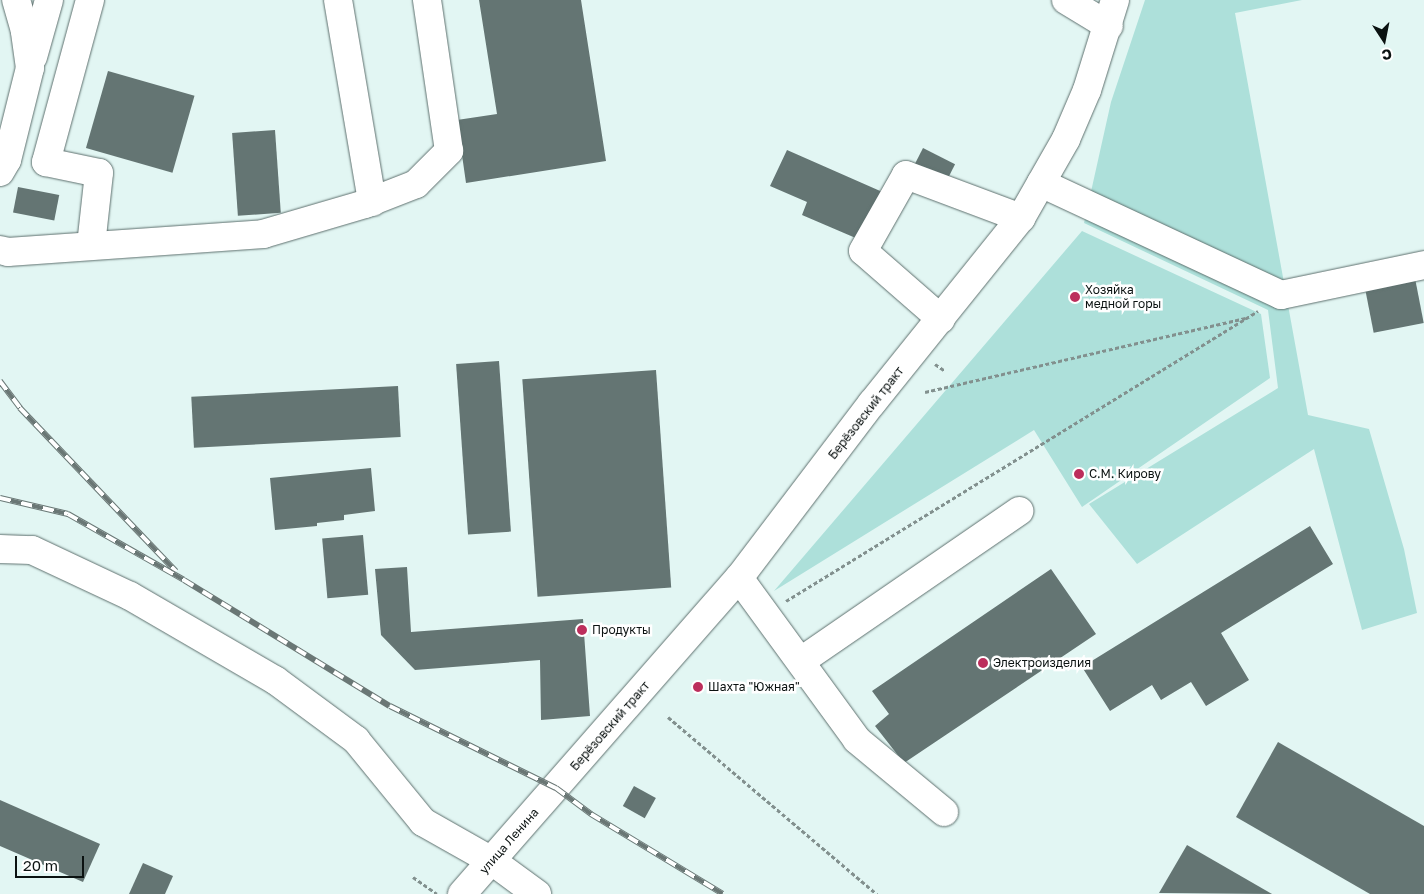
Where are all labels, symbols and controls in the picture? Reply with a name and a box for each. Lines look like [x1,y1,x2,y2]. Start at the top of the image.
north arrow [1359,15,1409,65]
text: С [1380,46,1393,65]
place label: Хозяйка медной горы [1085,283,1161,311]
marker: Хозяйка медной горы [1069,291,1081,303]
street label: Берёзовский тракт [825,364,907,462]
place label: С.М. Кирову [1089,467,1161,481]
marker: С.М. Кирову [1073,468,1085,480]
place label: Продукты [592,623,651,637]
marker: Продукты [576,624,588,636]
place label: Электроизделия [993,656,1091,670]
marker: Электроизделия [977,657,989,669]
street label: Берёзовский тракт [567,678,653,774]
place label: Шахта "Южная" [708,680,800,694]
marker: Шахта "Южная" [692,681,704,693]
street label: улица Ленина [477,805,541,877]
scale bar [18,846,86,878]
text: 20 m [23,856,58,874]

